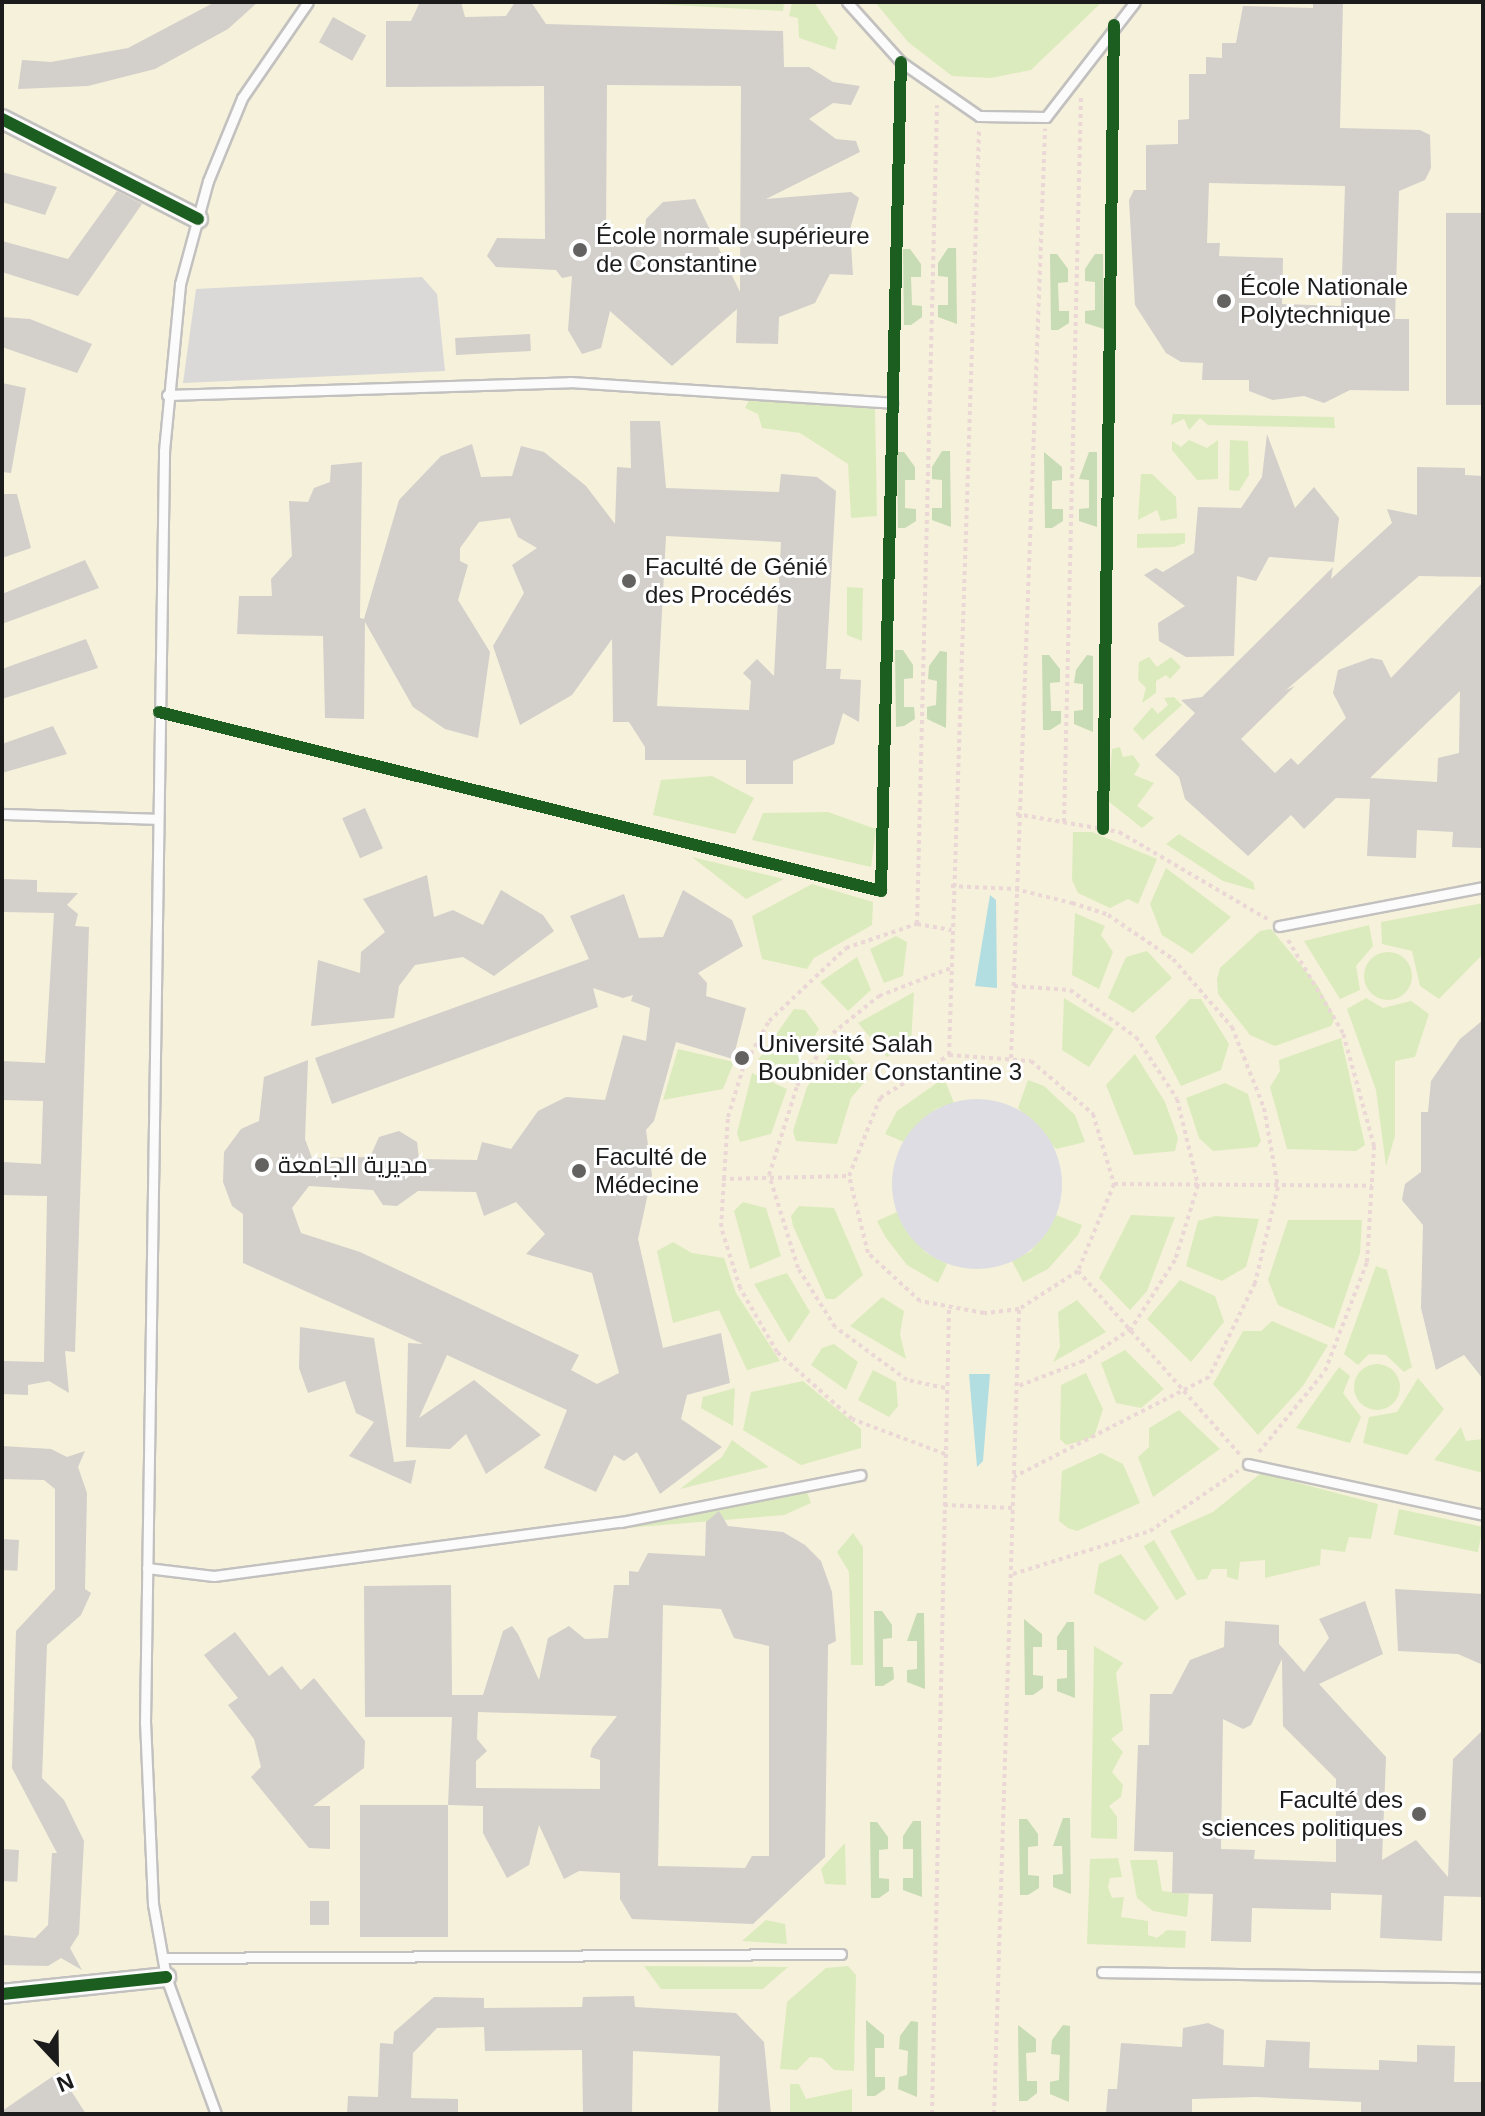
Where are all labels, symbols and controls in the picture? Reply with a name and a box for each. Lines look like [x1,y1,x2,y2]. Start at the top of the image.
place label: École normale supérieure de Constantine [596,222,869,278]
marker: École normale supérieure de Constantine [571,241,589,259]
place label: École Nationale Polytechnique [1240,273,1408,329]
marker: École Nationale Polytechnique [1215,292,1233,310]
place label: Faculté de Génié des Procédés [645,553,828,609]
marker: Faculté de Génié des Procédés [620,572,638,590]
place label: Université Salah Boubnider Constantine 3 [758,1030,1022,1086]
marker: Université Salah Boubnider Constantine 3 [733,1049,751,1067]
place label: Faculté de Médecine [595,1143,707,1199]
place label: مديرية الجامعة [278,1151,428,1179]
marker: مديرية الجامعة [253,1156,271,1174]
marker: Faculté de Médecine [570,1162,588,1180]
place label: Faculté des sciences politiques [1202,1786,1403,1842]
marker: Faculté des sciences politiques [1410,1805,1428,1823]
north arrow [16,2020,96,2100]
text: N [53,2068,77,2097]

